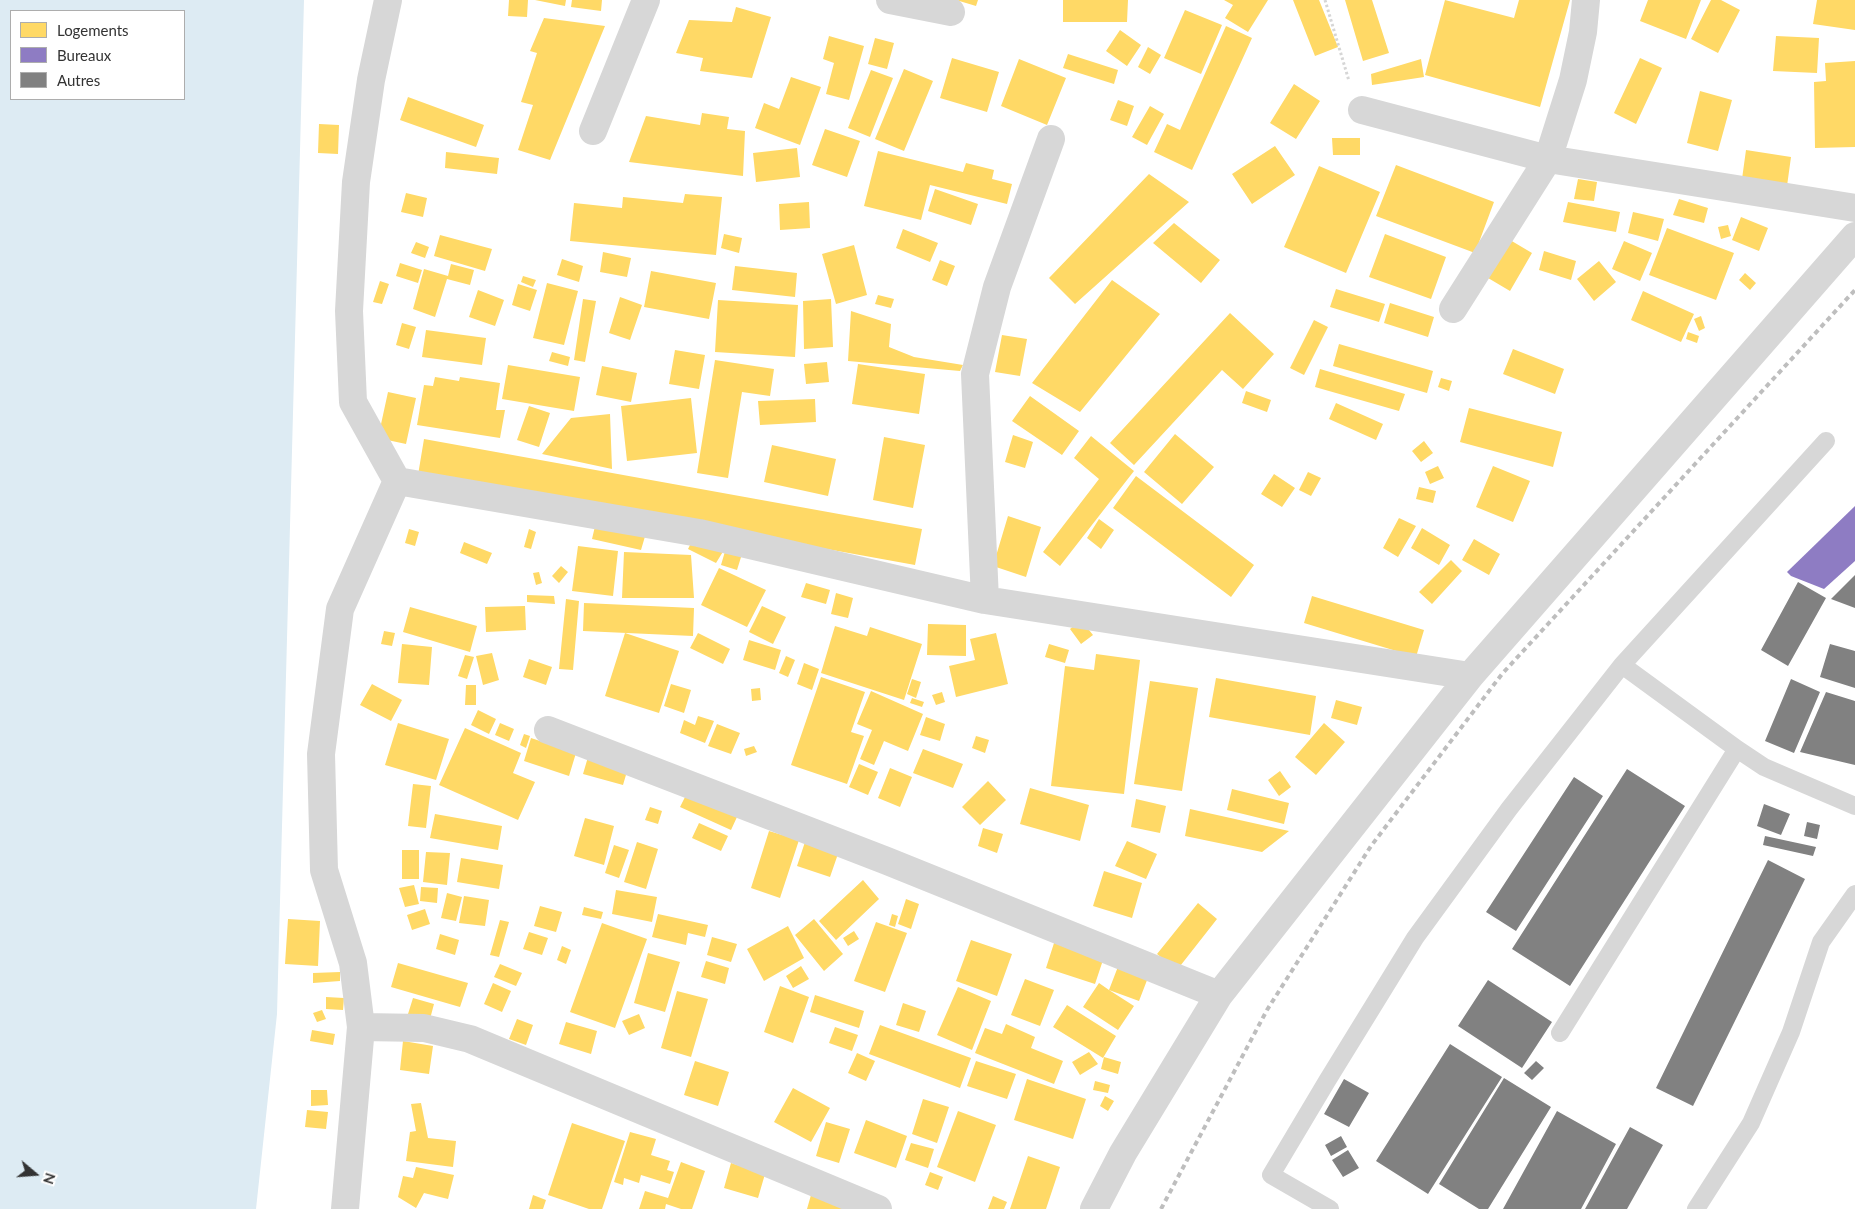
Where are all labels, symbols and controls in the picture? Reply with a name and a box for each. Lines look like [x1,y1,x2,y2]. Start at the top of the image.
legend [10,10,185,100]
text: Logements [57,21,129,39]
text: Bureaux [57,46,111,64]
text: Autres [57,71,100,89]
north arrow [10,1149,60,1199]
text: N [40,1171,59,1187]

